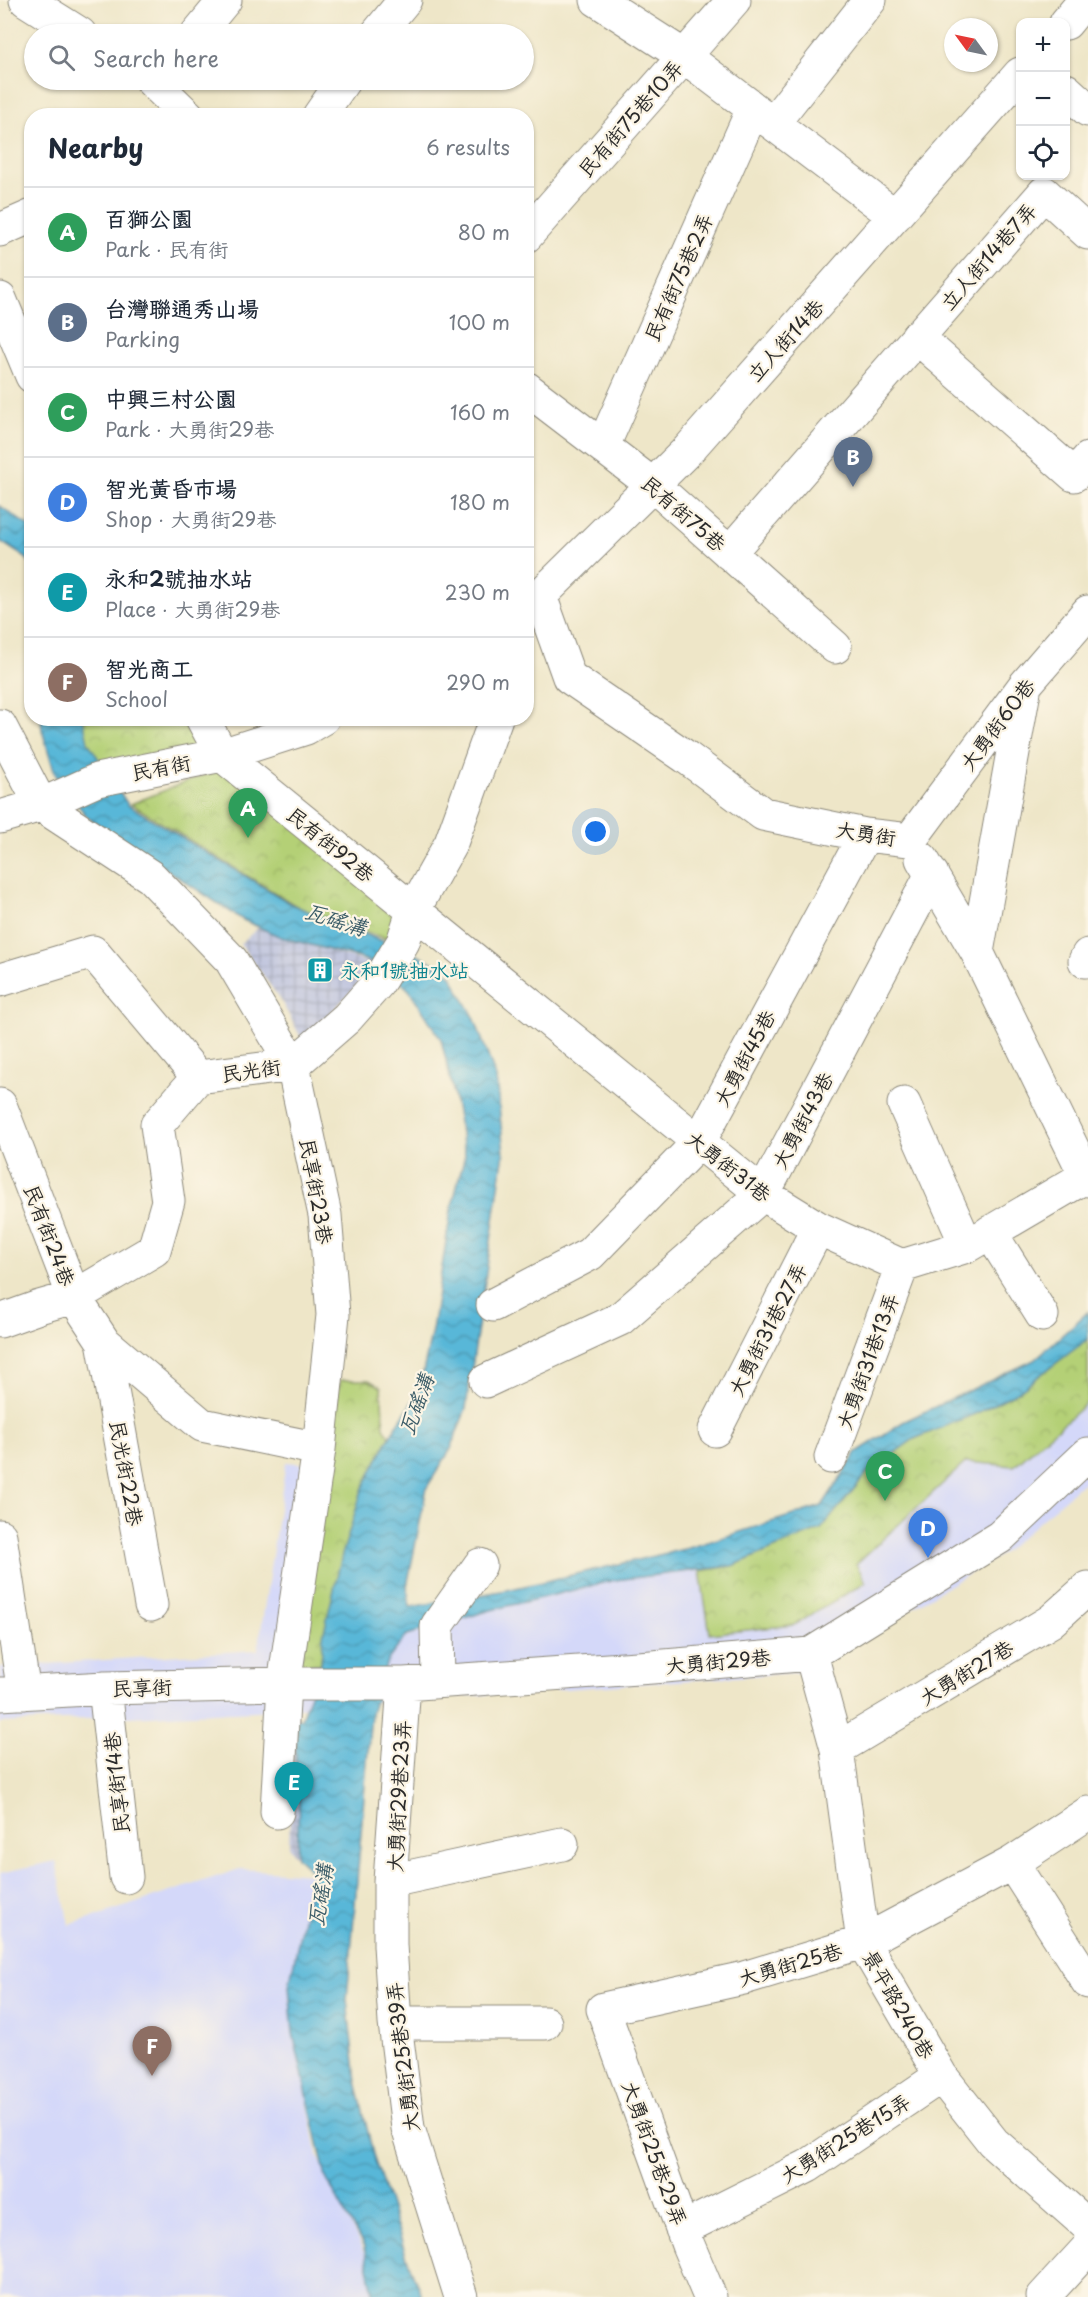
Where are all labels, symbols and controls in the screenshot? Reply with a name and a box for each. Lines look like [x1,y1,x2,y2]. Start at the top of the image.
north arrow [944,18,998,72]
map controls [1016,18,1070,180]
button: + [1016,18,1070,72]
search box [24,24,534,90]
icon: search [45,41,78,74]
text: Search here [93,41,219,74]
street label: 民有街75巷10弄 [570,53,690,183]
button: − [1016,72,1070,126]
button: locate [1016,126,1070,180]
text: Nearby [48,128,143,167]
text: 6 results [426,132,510,162]
street label: 立人街14巷7弄 [933,196,1043,316]
text: 百獅公園 [105,201,193,234]
street label: 民有街75巷2弄 [636,208,720,346]
text: A [60,217,75,247]
text: 80 m [458,217,510,247]
text: Park · 民有街 [105,234,228,264]
text: 台灣聯通秀山場 [105,291,259,324]
street label: 立人街14巷 [740,291,831,388]
text: B [61,307,74,337]
text: 100 m [449,307,510,337]
text: Parking [105,324,180,354]
text: 中興三村公園 [105,381,237,414]
text: C [60,397,75,427]
text: 160 m [450,397,510,427]
text: Park · 大勇街29巷 [105,414,274,444]
pin: B [834,438,872,487]
street label: 民有街75巷 [635,468,734,559]
text: 智光黃昏市場 [105,471,237,504]
text: D [60,487,75,517]
text: 180 m [450,487,510,517]
text: Shop · 大勇街29巷 [105,504,276,534]
text: 永和2號抽水站 [105,561,252,594]
text: E [61,577,74,607]
text: 230 m [445,577,510,607]
text: Place · 大勇街29巷 [105,594,280,624]
text: 智光商工 [105,651,193,684]
text: F [62,667,73,697]
text: 290 m [446,667,510,697]
street label: 大勇街60巷 [952,671,1042,776]
text: School [105,684,168,714]
street label: 民有街 [129,747,193,787]
pin: A [228,788,268,838]
street label: 民有街92巷 [281,799,382,889]
street label: 大勇街 [834,813,898,853]
your location [581,817,610,846]
water label: 瓦磘溝 [301,893,373,943]
building icon: 永和1號抽水站 [305,955,335,985]
place label: 永和1號抽水站 [340,955,469,985]
street label: 大勇街45巷 [706,1003,782,1112]
street label: 民光街 [219,1051,283,1089]
street label: 大勇街43巷 [764,1065,841,1174]
street label: 大勇街31巷 [680,1123,779,1210]
street label: 民享街23巷 [293,1136,341,1247]
street label: 民有街24巷 [17,1180,84,1291]
street label: 大勇街31巷27弄 [721,1257,813,1401]
street label: 大勇街31巷13弄 [828,1289,906,1433]
water label: 瓦磘溝 [389,1367,441,1439]
street label: 民光街22巷 [103,1418,151,1529]
pin: C [866,1452,904,1501]
pin: D [908,1508,948,1558]
street label: 大勇街27巷 [913,1632,1020,1712]
street label: 大勇街29巷 [664,1641,773,1681]
street label: 民享街 [111,1671,173,1703]
street label: 大勇街29巷23弄 [379,1719,417,1873]
street label: 民享街14巷 [96,1730,136,1835]
pin: E [274,1762,314,1812]
water label: 瓦磘溝 [298,1859,340,1929]
street label: 大勇街25巷 [735,1935,846,1993]
street label: 景平路240巷 [856,1944,943,2065]
street label: 大勇街25巷39弄 [378,1980,426,2134]
pin: F [132,2026,172,2076]
street label: 大勇街25巷29弄 [615,2076,695,2230]
street label: 大勇街25巷15弄 [774,2086,916,2190]

